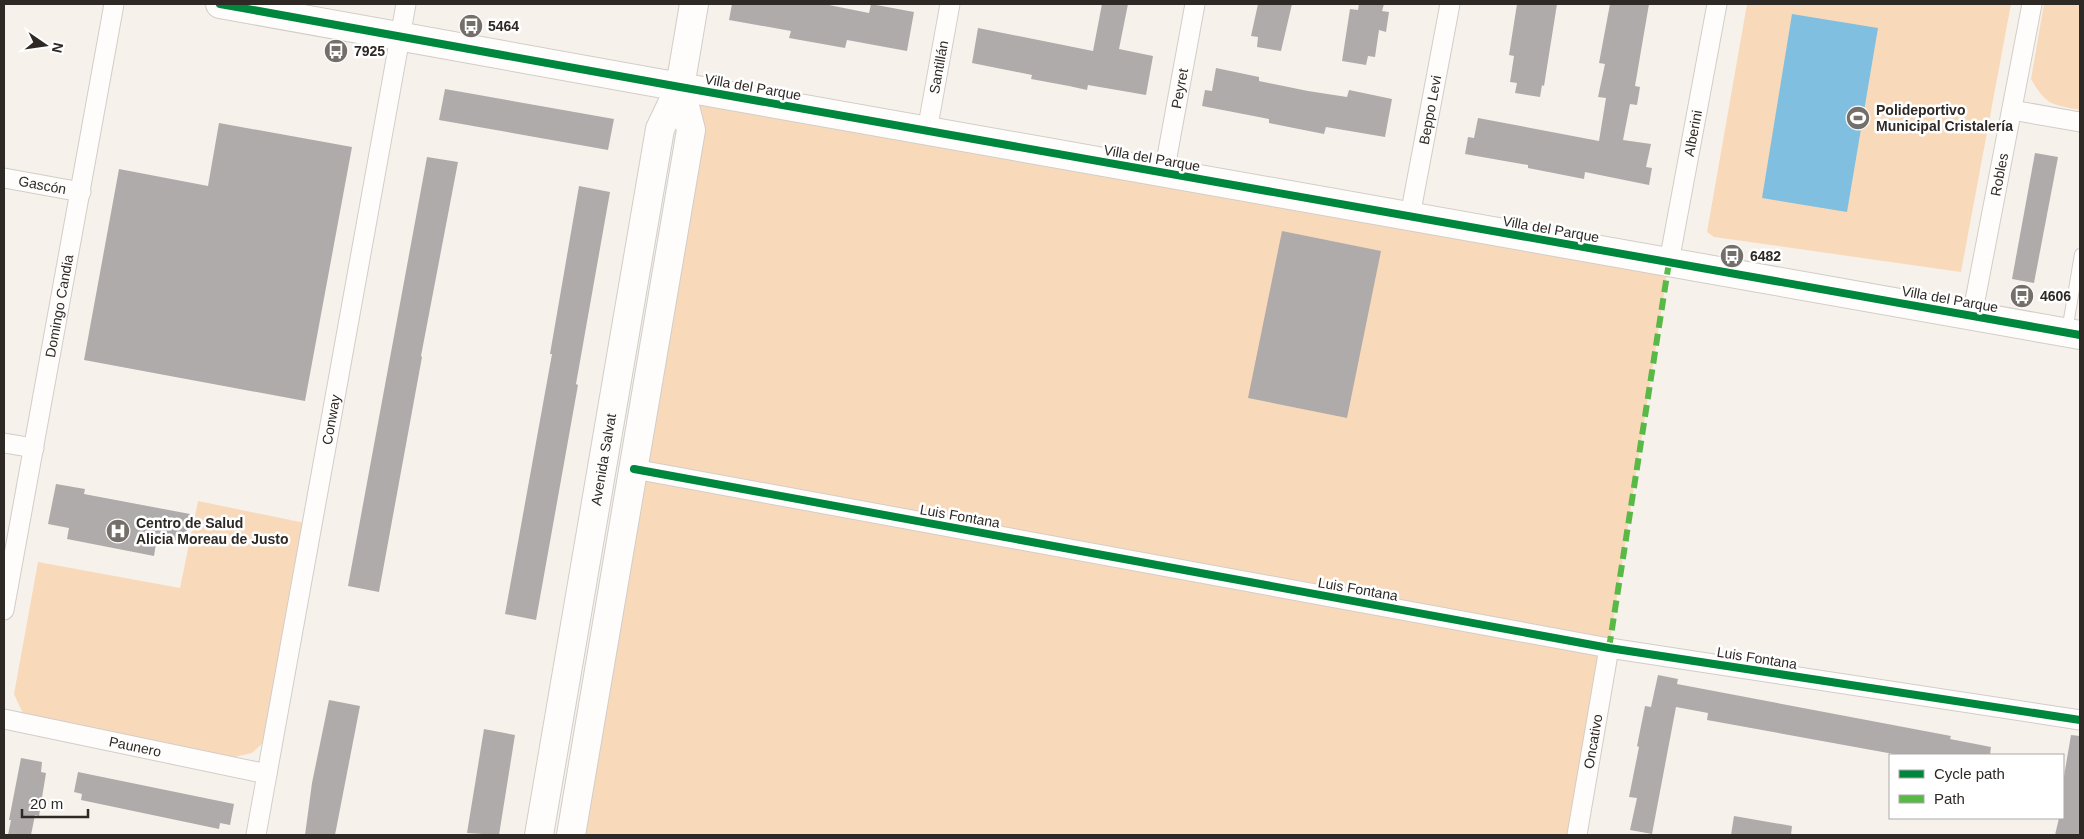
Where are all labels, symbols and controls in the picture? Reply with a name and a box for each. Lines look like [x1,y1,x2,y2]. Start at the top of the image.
bus stop icon: 5464 [458,13,484,39]
place label: 5464 [488,18,519,34]
north arrow [20,20,70,70]
bus stop icon: 7925 [323,38,349,64]
street label: Santillán [926,39,951,95]
text: N [49,41,67,55]
place label: 7925 [354,43,385,59]
street label: Peyret [1168,67,1191,110]
street label: Villa del Parque [703,71,803,103]
street label: Beppo Levi [1416,74,1444,146]
place label: Polideportivo Municipal Cristalería [1876,102,2013,134]
sports icon: Polideportivo Municipal Cristalería [1845,105,1871,131]
street label: Alberini [1681,109,1705,158]
street label: Villa del Parque [1102,142,1202,174]
street label: Robles [1987,152,2011,198]
street label: Gascón [17,173,68,197]
street label: Villa del Parque [1501,213,1601,245]
bus stop icon: 6482 [1719,243,1745,269]
place label: 6482 [1750,248,1781,264]
street label: Domingo Candia [42,253,76,359]
street label: Villa del Parque [1900,283,2000,315]
bus stop icon: 4606 [2009,283,2035,309]
place label: 4606 [2040,288,2071,304]
street label: Conway [319,393,343,446]
street label: Avenida Salvat [588,412,619,507]
street label: Luis Fontana [919,501,1001,531]
place label: Centro de Salud Alicia Moreau de Justo [136,515,288,547]
hospital icon: Centro de Salud Alicia Moreau de Justo [105,518,131,544]
street label: Luis Fontana [1317,574,1399,604]
street label: Luis Fontana [1716,644,1798,672]
street label: Oncativo [1580,713,1606,770]
street label: Paunero [108,733,163,760]
legend [1889,754,2064,819]
text: Cycle path [1934,765,2005,782]
scale bar [22,786,89,818]
text: Path [1934,790,1965,807]
text: 20 m [30,795,63,812]

